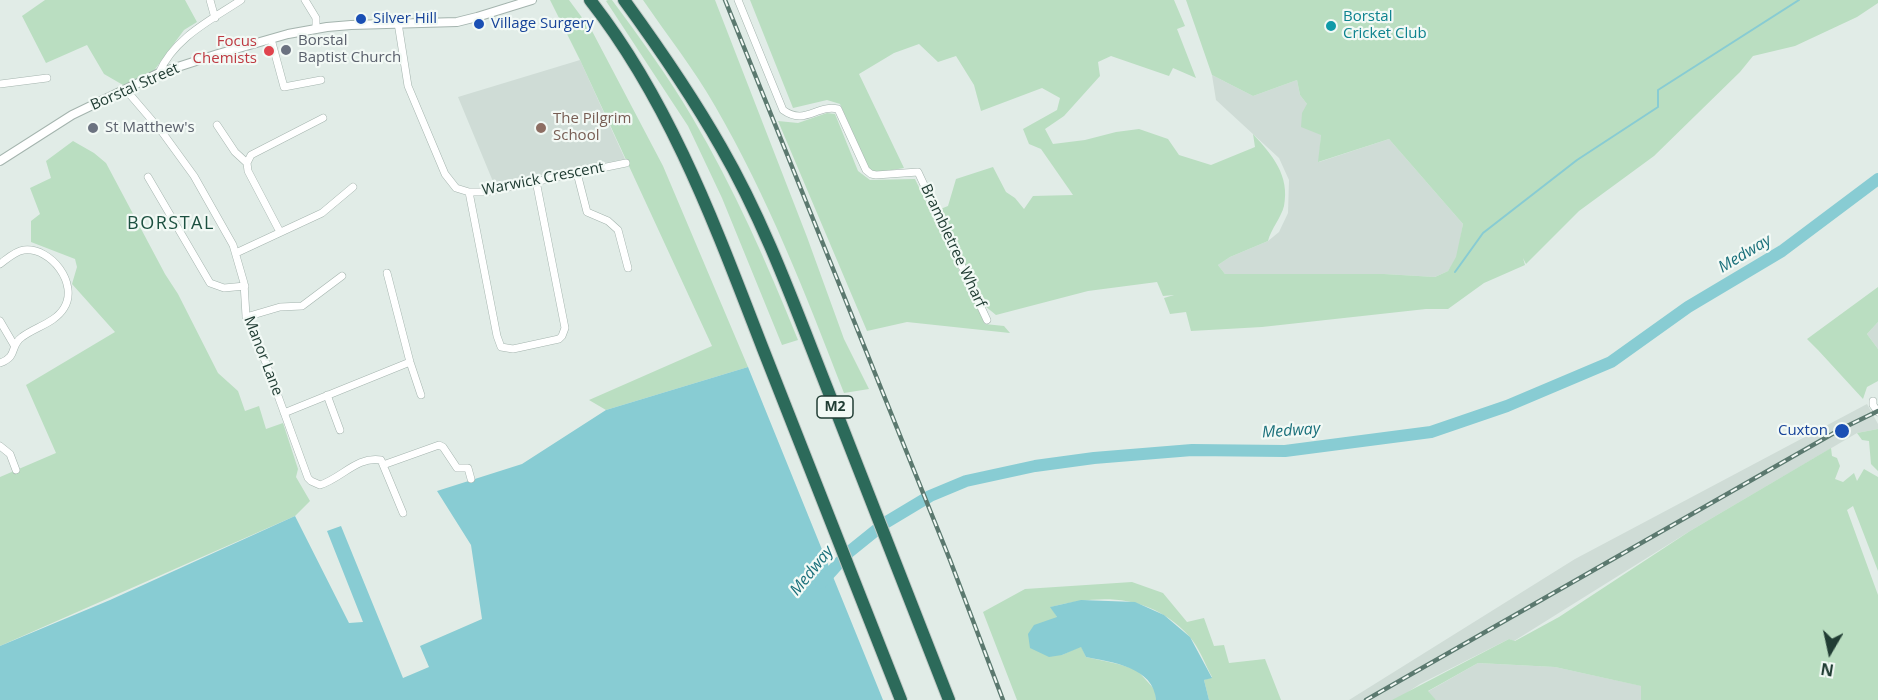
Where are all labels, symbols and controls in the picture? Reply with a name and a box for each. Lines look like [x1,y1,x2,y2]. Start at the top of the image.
place label: Borstal Cricket Club [1343,8,1427,43]
place label: Silver Hill [373,10,437,28]
marker: Silver Hill [354,12,368,26]
place label: Village Surgery [491,15,594,33]
marker: Village Surgery [472,17,486,31]
marker: Borstal Cricket Club [1324,19,1338,33]
place label: Borstal Baptist Church [298,32,401,67]
place label: Focus Chemists [193,33,257,68]
marker: Borstal Baptist Church [279,43,293,57]
marker: Focus Chemists [262,44,276,58]
street label: Borstal Street [88,59,182,115]
place label: The Pilgrim School [553,110,631,145]
place label: St Matthew's [105,119,195,137]
marker: St Matthew's [86,121,100,135]
marker: The Pilgrim School [534,121,548,135]
street label: Warwick Crescent [480,158,606,200]
street label: Brambletree Wharf [916,181,990,311]
district label: BORSTAL [127,213,215,235]
water label: Medway [1715,231,1775,277]
street label: Manor Lane [240,314,286,398]
road number: M2 [817,396,853,418]
water label: Medway [1261,419,1321,443]
place label: Cuxton [1778,422,1828,440]
marker: Cuxton [1833,422,1851,440]
water label: Medway [786,542,838,600]
north arrow [1800,622,1860,682]
text: N [1819,658,1835,682]

